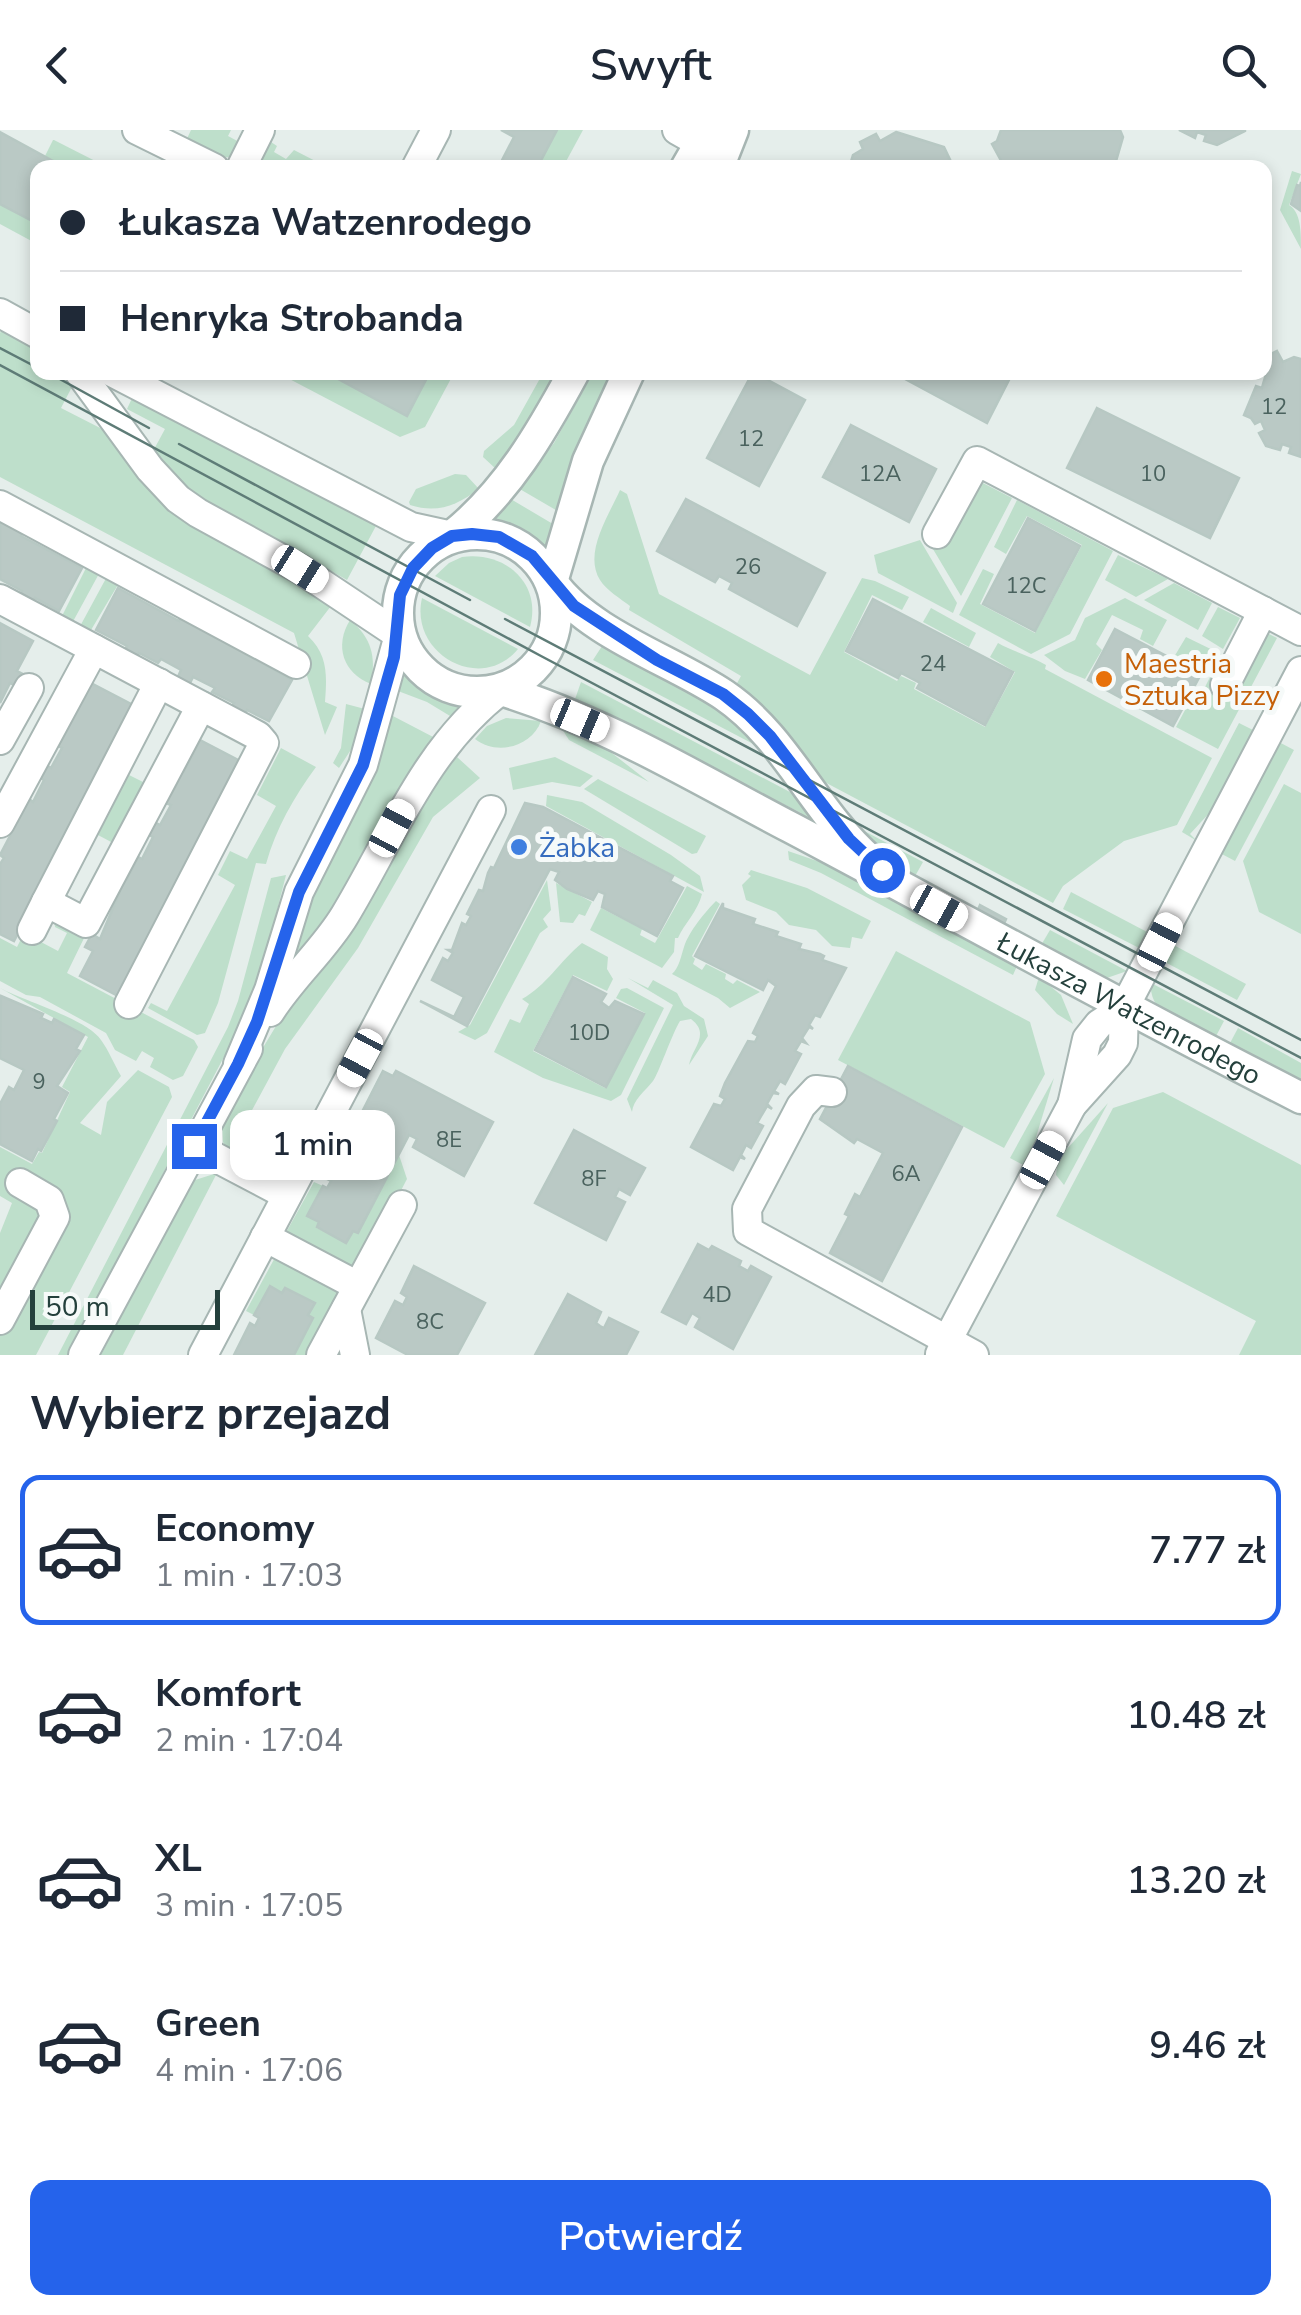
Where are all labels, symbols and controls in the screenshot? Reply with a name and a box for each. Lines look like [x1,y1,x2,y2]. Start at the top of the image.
text: Swyft [590,35,711,96]
icon: back [30,38,85,93]
icon: search [1216,38,1271,93]
text: Łukasza Watzenrodego [120,197,532,248]
text: Henryka Strobanda [120,293,464,344]
house number: 12 [1261,392,1287,422]
house number: 12 [738,424,764,454]
house number: 12A [859,459,901,489]
house number: 10 [1140,459,1166,489]
car [267,540,333,598]
house number: 26 [735,552,761,582]
house number: 12C [1005,571,1047,601]
place label: Maestria Sztuka Pizzy [1124,645,1281,715]
house number: 24 [920,649,946,679]
marker: Maestria Sztuka Pizzy [1093,668,1115,690]
car [547,694,613,746]
car [365,794,419,862]
place label: Żabka [539,829,615,867]
marker: Żabka [508,836,530,858]
route start [860,848,905,893]
car [905,880,973,936]
car [1133,908,1187,976]
street label: Łukasza Watzenrodego [989,923,1267,1094]
house number: 10D [568,1018,610,1048]
car [333,1024,387,1092]
house number: 9 [32,1067,46,1097]
callout: 1 min [229,1111,394,1181]
text: 1 min [272,1123,353,1166]
route end [172,1124,217,1169]
house number: 8E [436,1125,462,1155]
car [1016,1126,1070,1194]
house number: 6A [891,1159,921,1189]
house number: 8F [581,1164,607,1194]
house number: 4D [702,1280,732,1310]
scale bar [30,1285,220,1330]
text: 50 m [45,1288,110,1326]
house number: 8C [416,1307,444,1337]
text: Wybierz przejazd [30,1384,391,1445]
text: Economy [155,1503,314,1554]
icon: car [35,1505,125,1595]
text: 7.77 zł [1149,1525,1266,1576]
text: 1 min · 17:03 [155,1554,343,1597]
text: Komfort [155,1668,301,1719]
icon: car [35,1670,125,1760]
text: 10.48 zł [1126,1690,1266,1741]
text: 2 min · 17:04 [155,1719,343,1762]
text: XL [155,1833,202,1884]
icon: car [35,1835,125,1925]
text: 13.20 zł [1126,1855,1266,1906]
text: 3 min · 17:05 [155,1884,343,1927]
text: Green [155,1998,261,2049]
icon: car [35,2000,125,2090]
text: 9.46 zł [1149,2020,1266,2071]
text: 4 min · 17:06 [155,2049,343,2092]
button: Potwierdź [30,2180,1271,2295]

